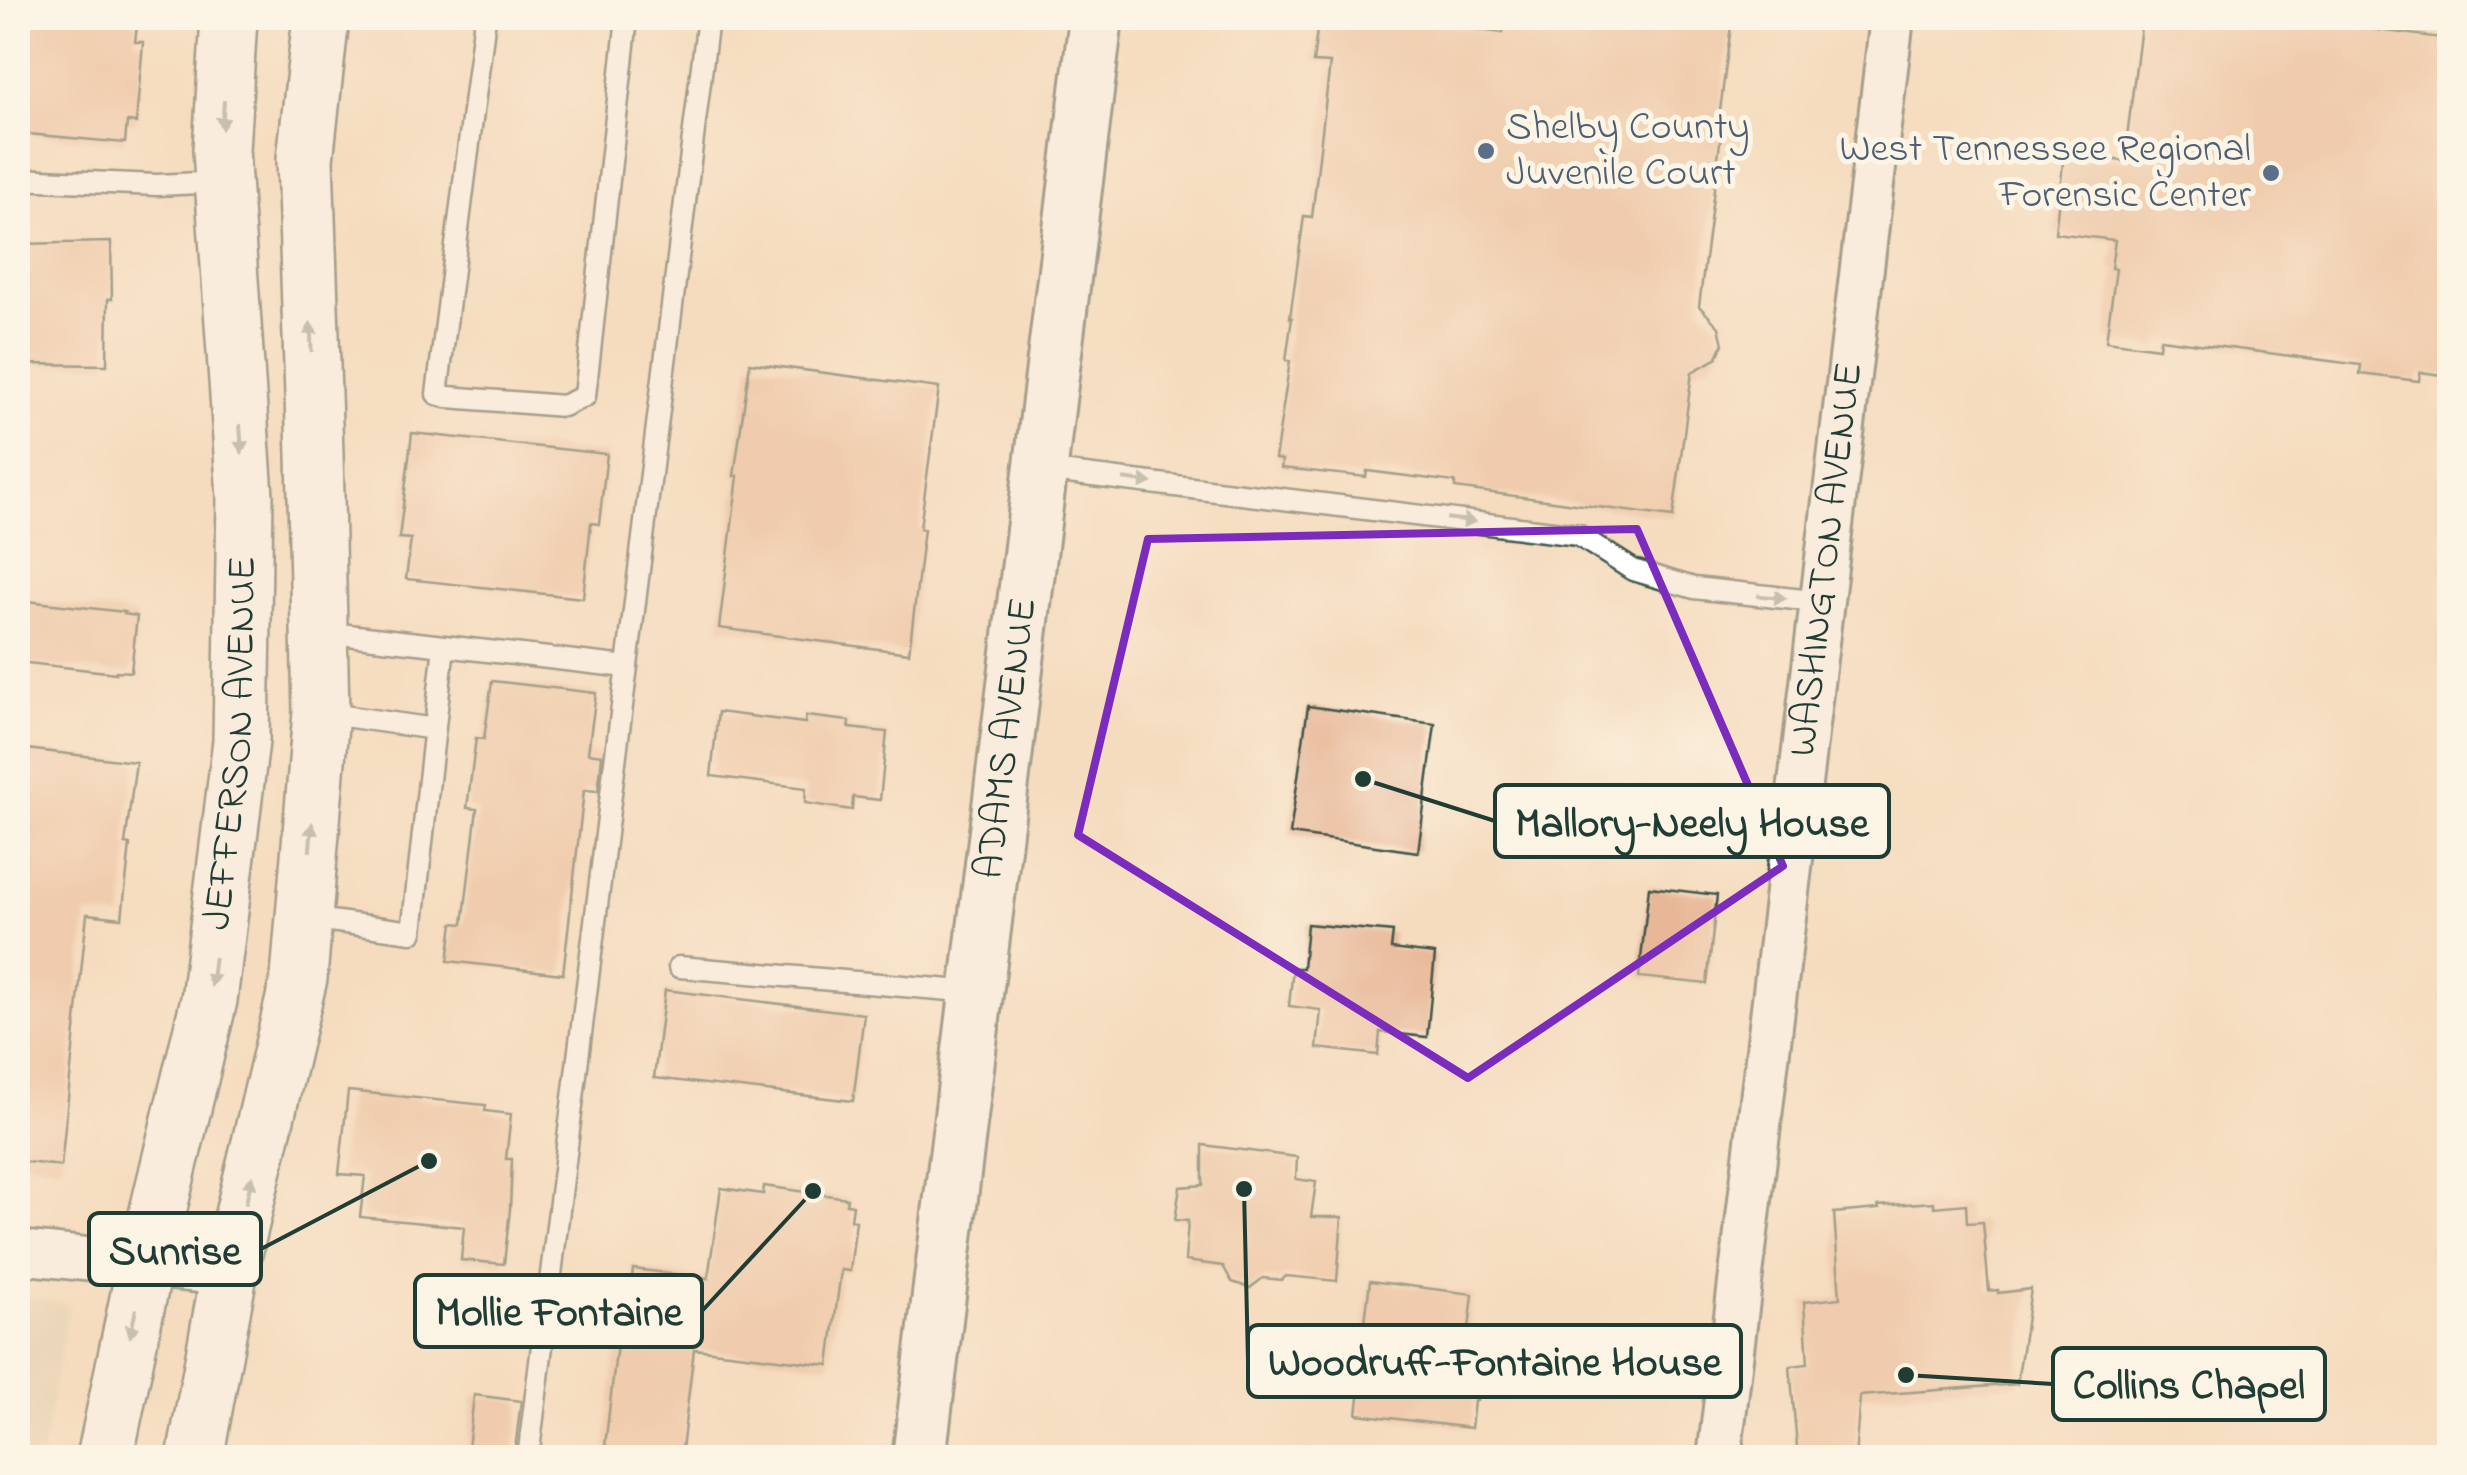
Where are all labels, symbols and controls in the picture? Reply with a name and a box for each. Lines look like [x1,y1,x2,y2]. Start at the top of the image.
one-way arrow [215,99,231,131]
place label: Shelby County Juvenile Court [1506,99,1750,204]
place label: West Tennessee Regional Forensic Center [1839,121,2252,226]
marker: Shelby County Juvenile Court [1475,140,1497,162]
marker: West Tennessee Regional Forensic Center [2260,162,2282,184]
one-way arrow [303,321,319,353]
street label: WASHINGTON AVENUE [1774,359,1880,760]
one-way arrow [233,424,249,455]
one-way arrow [1123,473,1155,489]
one-way arrow [1446,513,1477,529]
street label: JEFFERSON AVENUE [188,556,274,933]
one-way arrow [1756,589,1788,605]
street label: ADAMS AVENUE [961,594,1054,882]
callout: Mallory-Neely House [1495,785,1889,857]
text: Mallory-Neely House [1515,795,1870,856]
one-way arrow [303,820,319,852]
one-way arrow [204,957,220,988]
one-way arrow [242,1174,257,1205]
callout: Sunrise [89,1213,261,1285]
text: Sunrise [109,1223,242,1284]
callout: Mollie Fontaine [415,1275,702,1347]
text: Mollie Fontaine [436,1284,684,1345]
one-way arrow [124,1308,140,1339]
callout: Woodruff-Fontaine House [1248,1325,1741,1397]
text: Woodruff-Fontaine House [1268,1334,1723,1395]
callout: Collins Chapel [2053,1348,2325,1420]
text: Collins Chapel [2073,1357,2305,1418]

